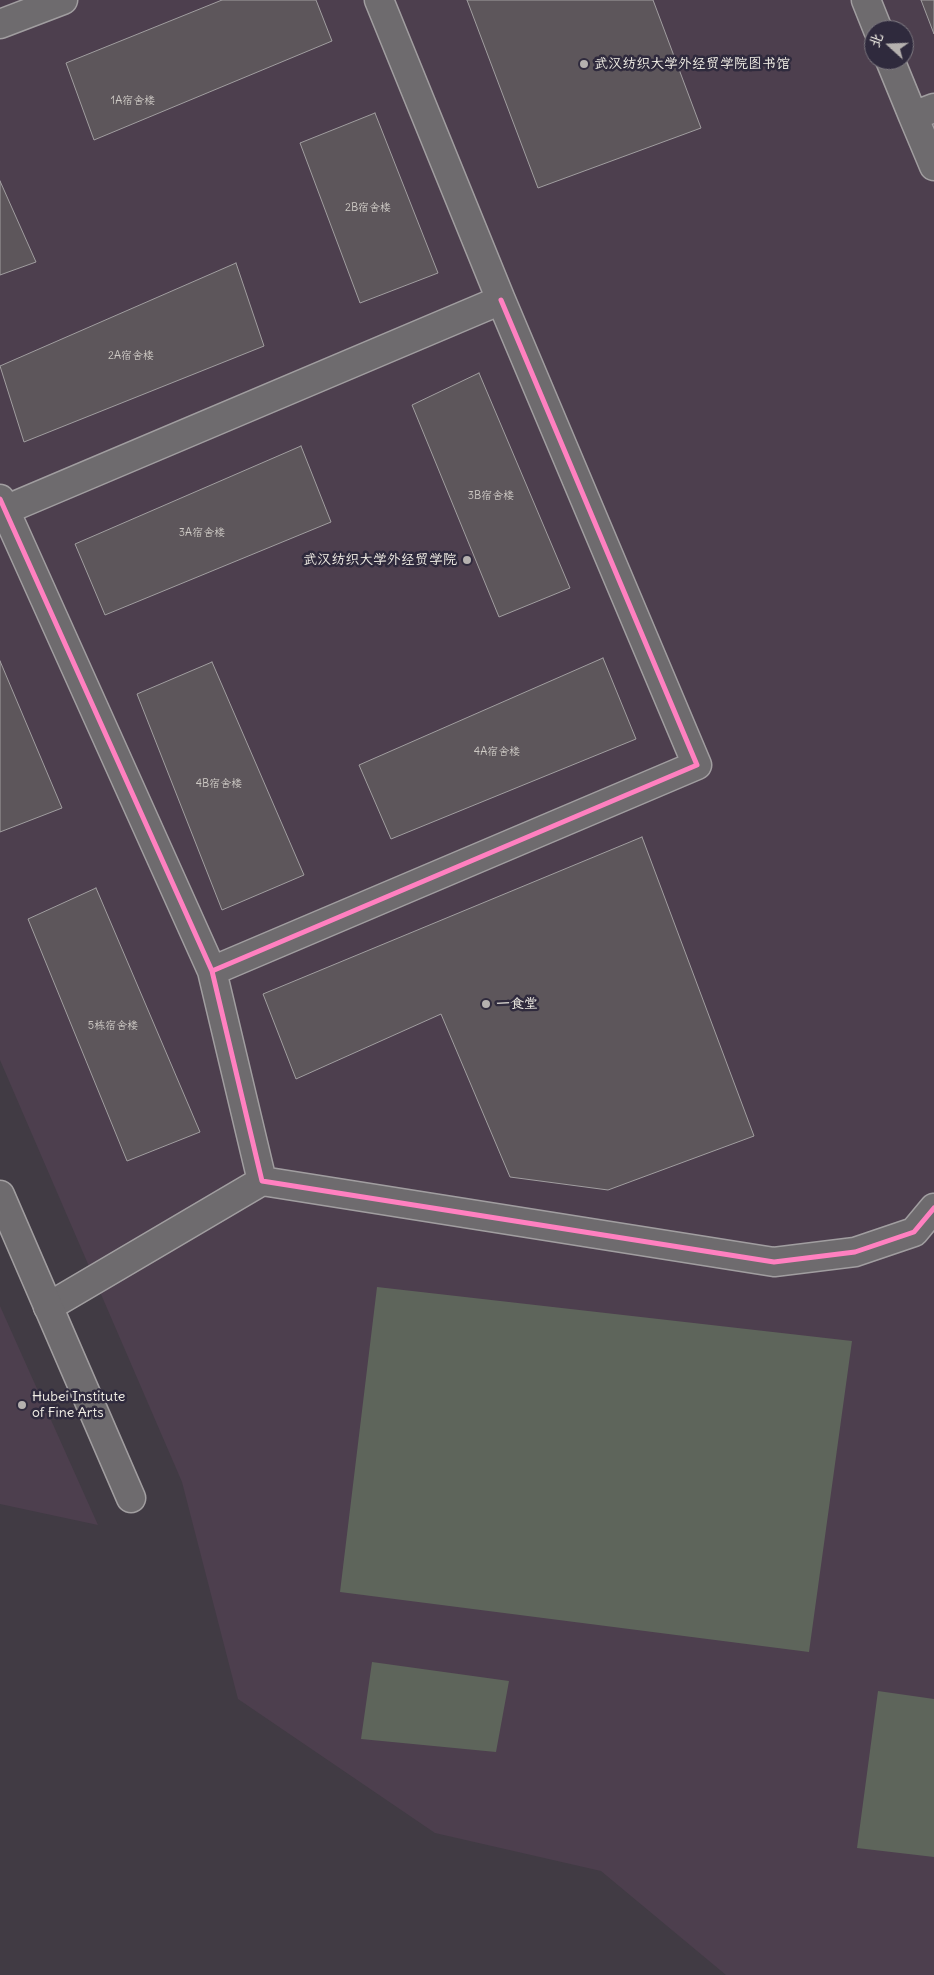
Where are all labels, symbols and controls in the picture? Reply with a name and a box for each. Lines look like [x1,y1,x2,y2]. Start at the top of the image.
north arrow [864,20,914,70]
text: 北 [865,31,887,50]
place label: 武汉纺织大学外经贸学院图书馆 [594,56,790,72]
marker: 武汉纺织大学外经贸学院图书馆 [578,58,590,70]
house number: 1A宿舍楼 [111,94,155,108]
house number: 2B宿舍楼 [345,201,391,215]
house number: 2A宿舍楼 [108,349,154,363]
house number: 3B宿舍楼 [468,489,514,503]
house number: 3A宿舍楼 [179,526,225,540]
place label: 武汉纺织大学外经贸学院 [303,552,457,568]
marker: 武汉纺织大学外经贸学院 [461,554,473,566]
house number: 4A宿舍楼 [474,745,520,759]
house number: 4B宿舍楼 [196,777,242,791]
place label: 一食堂 [496,996,538,1012]
marker: 一食堂 [480,998,492,1010]
house number: 5栋宿舍楼 [88,1019,138,1033]
place label: Hubei Institute of Fine Arts [32,1389,125,1421]
marker: Hubei Institute of Fine Arts [16,1399,28,1411]

